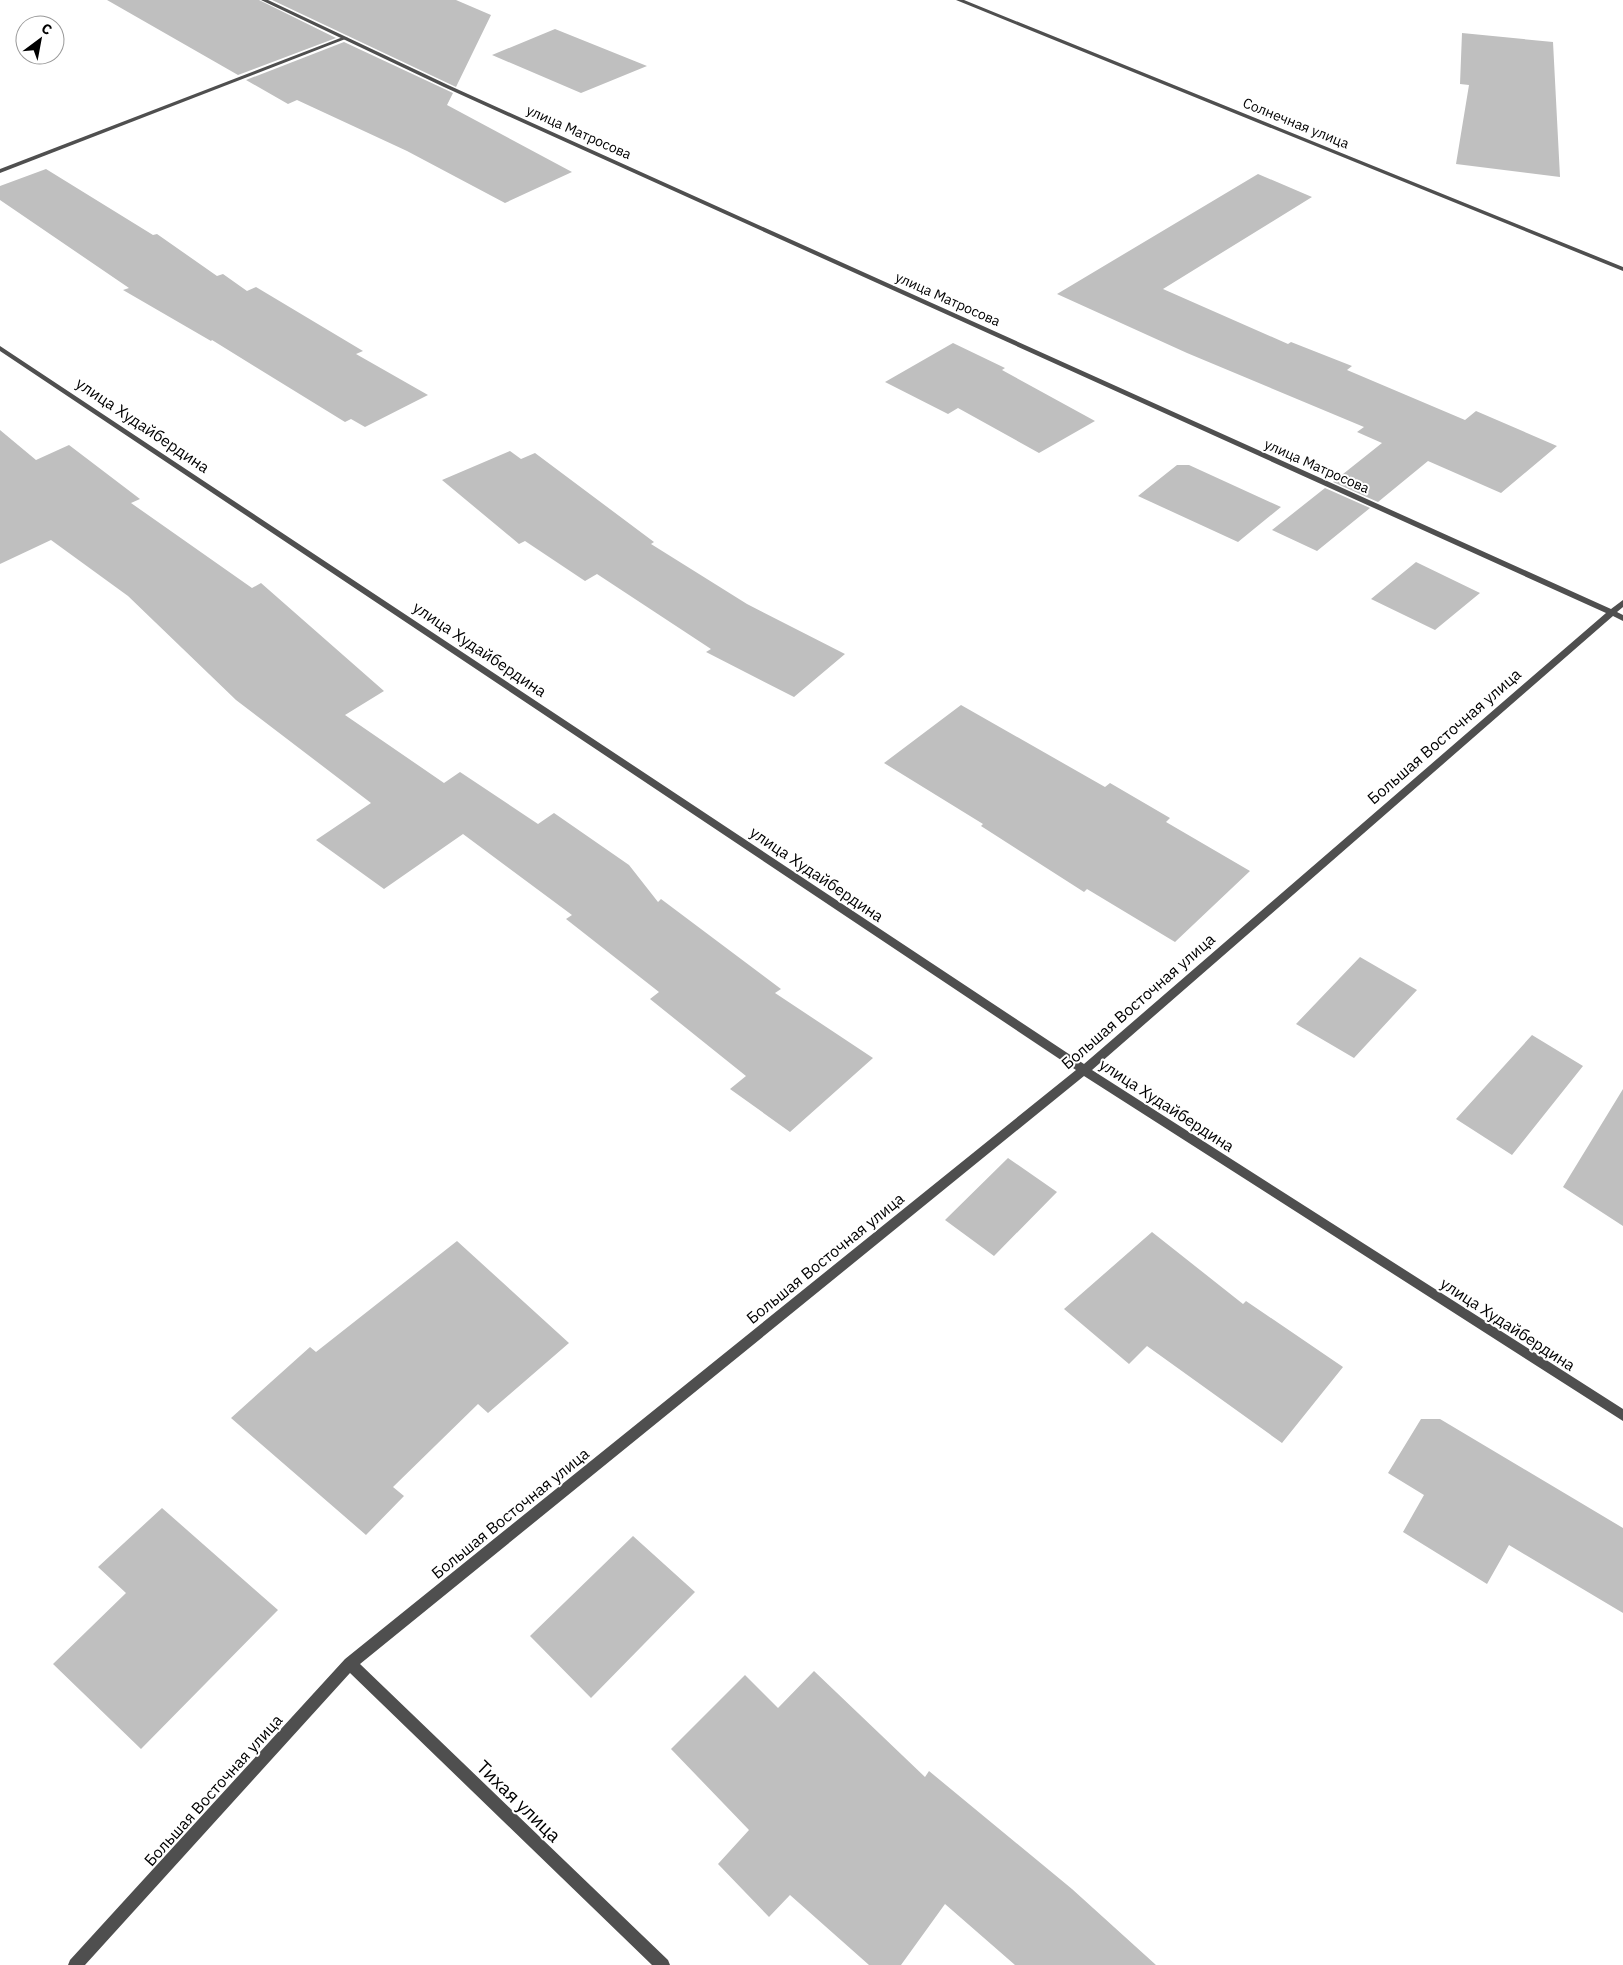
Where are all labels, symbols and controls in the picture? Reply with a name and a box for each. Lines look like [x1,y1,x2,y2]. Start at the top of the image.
north arrow [15,15,65,65]
text: С [38,19,56,39]
street label: Солнечная улица [1240,93,1352,153]
street label: улица Матросова [524,101,635,163]
street label: улица Матросова [893,268,1004,330]
street label: улица Худайбердина [72,373,214,477]
street label: улица Матросова [1262,435,1373,497]
street label: улица Худайбердина [409,597,551,701]
street label: Большая Восточная улица [1363,663,1525,808]
street label: улица Худайбердина [746,822,888,926]
street label: Большая Восточная улица [1057,928,1219,1073]
street label: улица Худайбердина [1096,1054,1239,1156]
street label: Большая Восточная улица [742,1188,908,1328]
street label: улица Худайбердина [1437,1273,1580,1375]
street label: Большая Восточная улица [427,1443,593,1583]
street label: Большая Восточная улица [140,1710,287,1870]
street label: Тихая улица [472,1755,566,1847]

